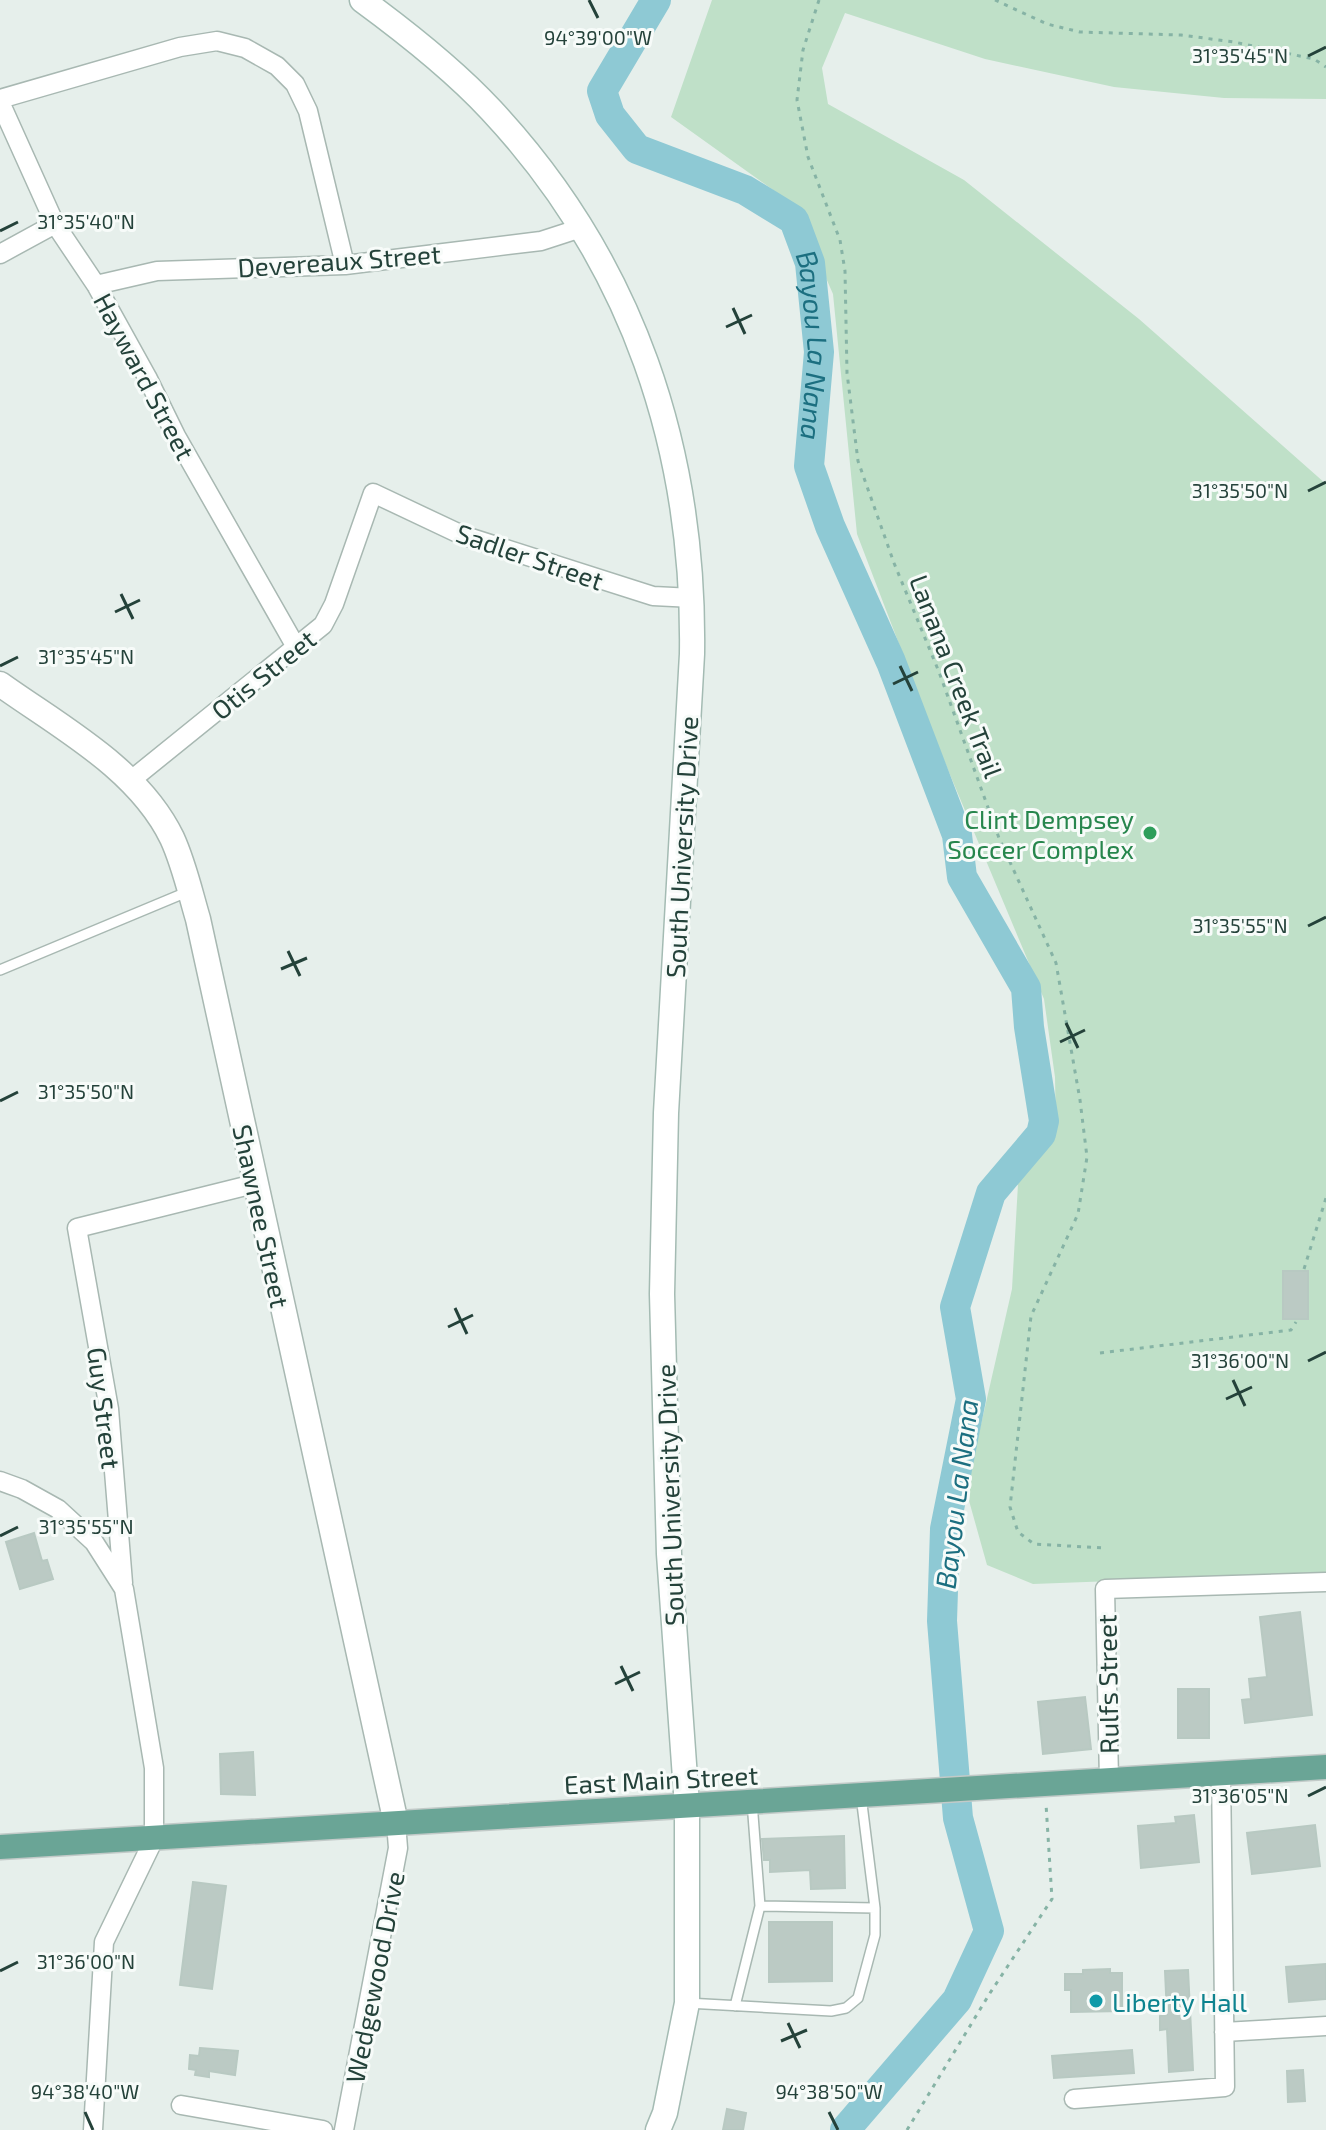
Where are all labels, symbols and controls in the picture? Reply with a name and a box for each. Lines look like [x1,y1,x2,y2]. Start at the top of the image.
text: 94°39'00"W [544,25,652,49]
text: 31°35'45"N [1192,43,1288,67]
text: 31°35'40"N [37,209,135,233]
street label: Devereaux Street [236,237,442,283]
water label: Bayou La Nana [790,245,836,442]
street label: Hayward Street [88,287,202,465]
text: 31°35'50"N [1192,478,1288,502]
street label: Sadler Street [452,516,608,596]
street label: Lanana Creek Trail [904,570,1010,782]
street label: Otis Street [205,623,321,725]
text: 31°35'45"N [38,644,134,668]
street label: South University Drive [659,715,703,979]
place label: Clint Dempsey Soccer Complex [947,803,1134,864]
marker: Clint Dempsey Soccer Complex [1141,824,1159,842]
text: 31°35'55"N [1193,913,1287,937]
text: 31°35'50"N [38,1079,134,1103]
street label: Shawnee Street [227,1122,297,1311]
street label: Guy Street [82,1345,128,1471]
text: 31°36'00"N [1191,1348,1289,1372]
street label: South University Drive [649,1363,689,1627]
water label: Bayou La Nana [928,1397,984,1591]
text: 31°35'55"N [39,1514,133,1538]
street label: Rulfs Street [1090,1614,1124,1754]
street label: East Main Street [563,1758,759,1800]
text: 31°36'05"N [1191,1783,1289,1807]
street label: Wedgewood Drive [338,1869,410,2085]
text: 31°36'00"N [37,1949,135,1973]
place label: Liberty Hall [1112,1986,1247,2017]
marker: Liberty Hall [1087,1992,1105,2010]
text: 94°38'40"W [31,2079,139,2103]
text: 94°38'50"W [775,2079,883,2103]

